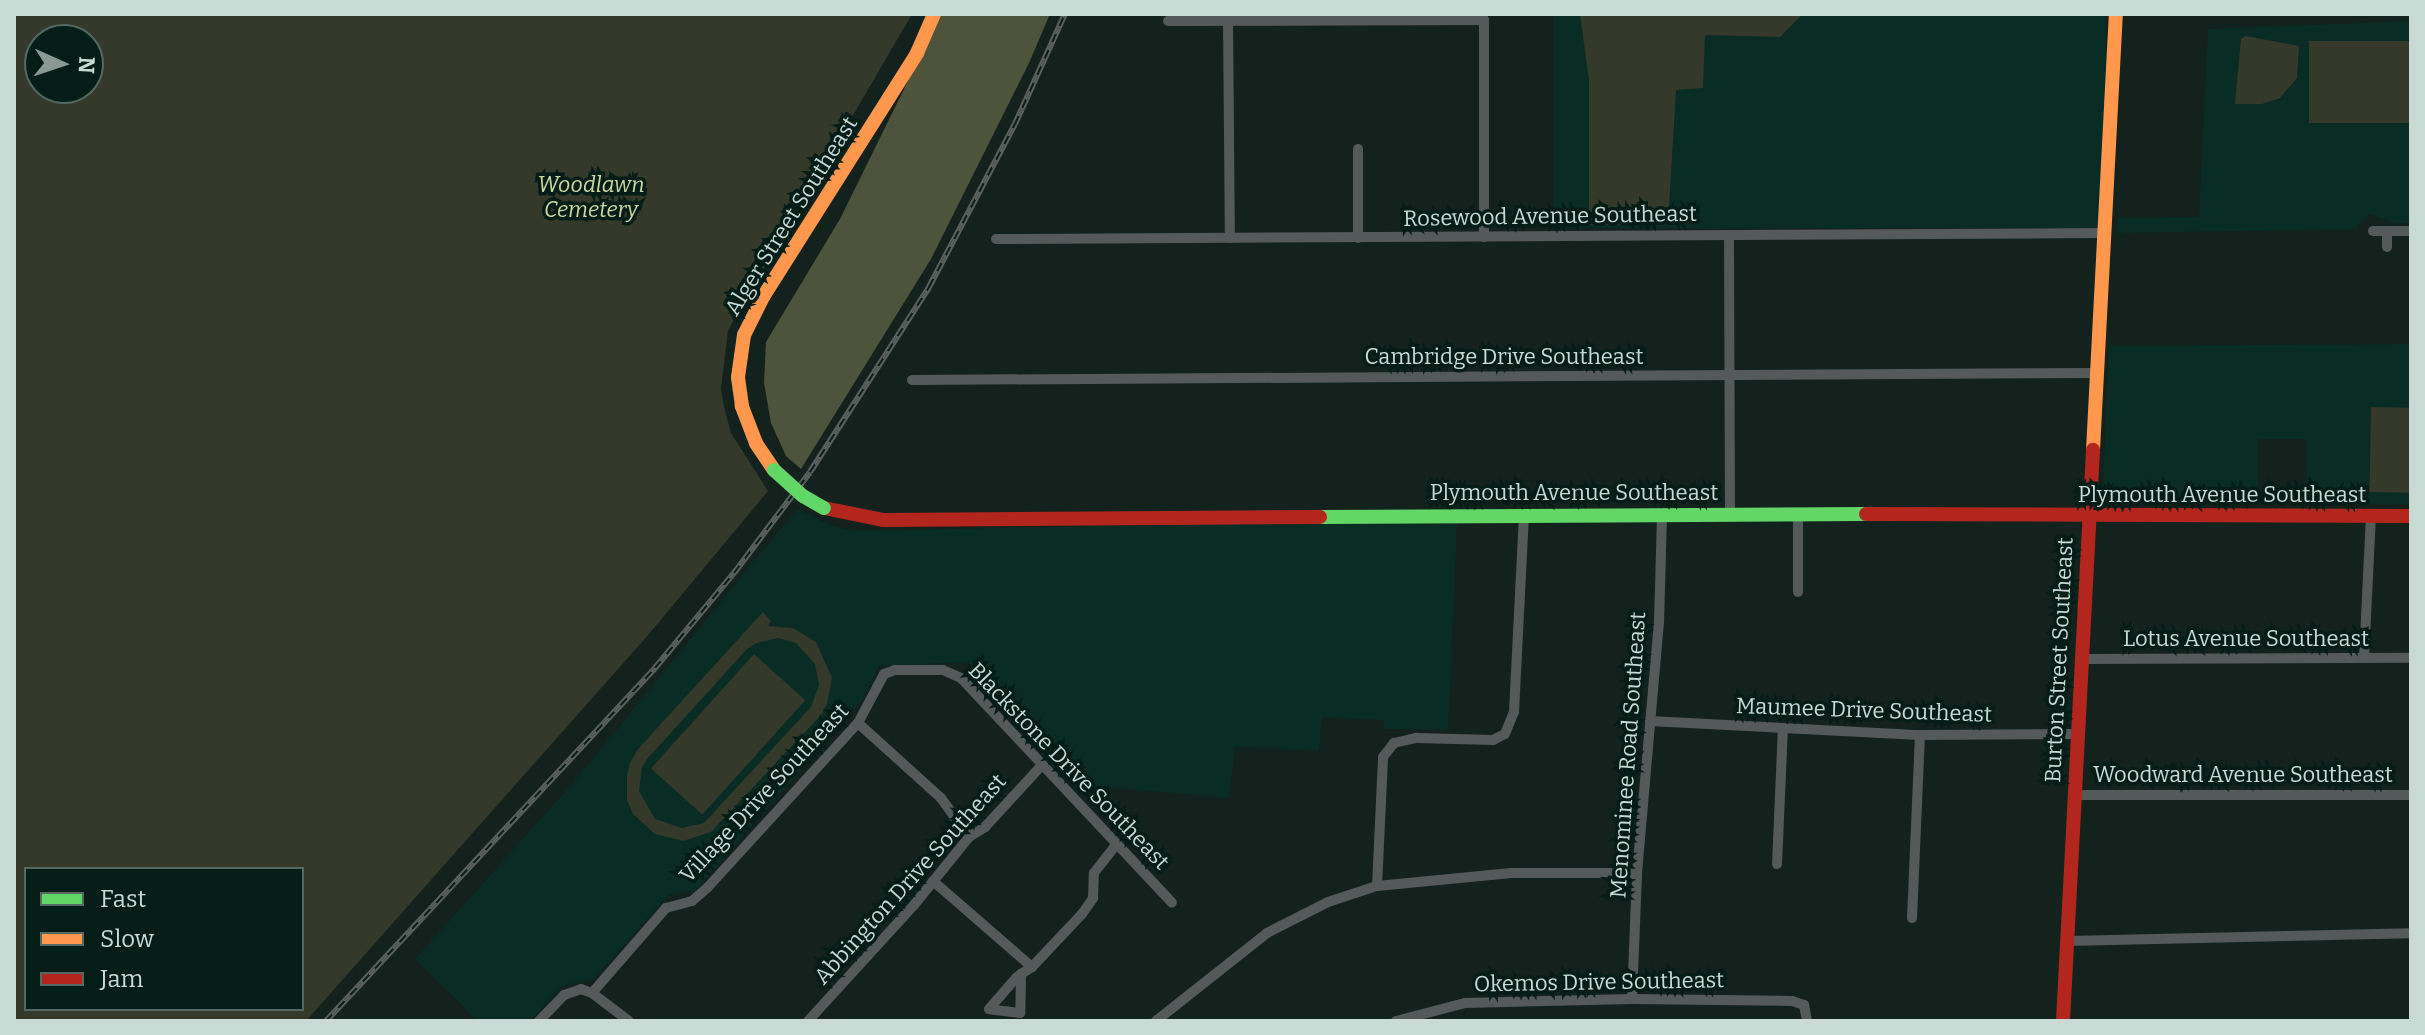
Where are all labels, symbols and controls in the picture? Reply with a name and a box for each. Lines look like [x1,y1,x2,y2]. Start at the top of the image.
north arrow [24,24,104,104]
text: N [73,56,100,74]
street label: Alger Street Southeast [719,112,863,320]
park label: Woodlawn Cemetery [538,171,644,222]
street label: Rosewood Avenue Southeast [1403,200,1697,232]
street label: Cambridge Drive Southeast [1365,344,1643,370]
street label: Plymouth Avenue Southeast [1430,480,1718,506]
street label: Plymouth Avenue Southeast [2078,482,2366,508]
street label: Burton Street Southeast [2039,537,2079,783]
street label: Menominee Road Southeast [1605,611,1651,899]
street label: Lotus Avenue Southeast [2123,626,2369,652]
street label: Blackstone Drive Southeast [963,657,1175,875]
street label: Maumee Drive Southeast [1736,692,1992,728]
street label: Village Drive Southeast [674,698,854,888]
street label: Woodward Avenue Southeast [2093,762,2393,788]
street label: Abbington Drive Southeast [809,768,1011,990]
legend [24,867,304,1011]
text: Fast [100,885,146,913]
text: Slow [100,925,154,953]
text: Jam [100,965,143,993]
street label: Okemos Drive Southeast [1474,967,1724,997]

